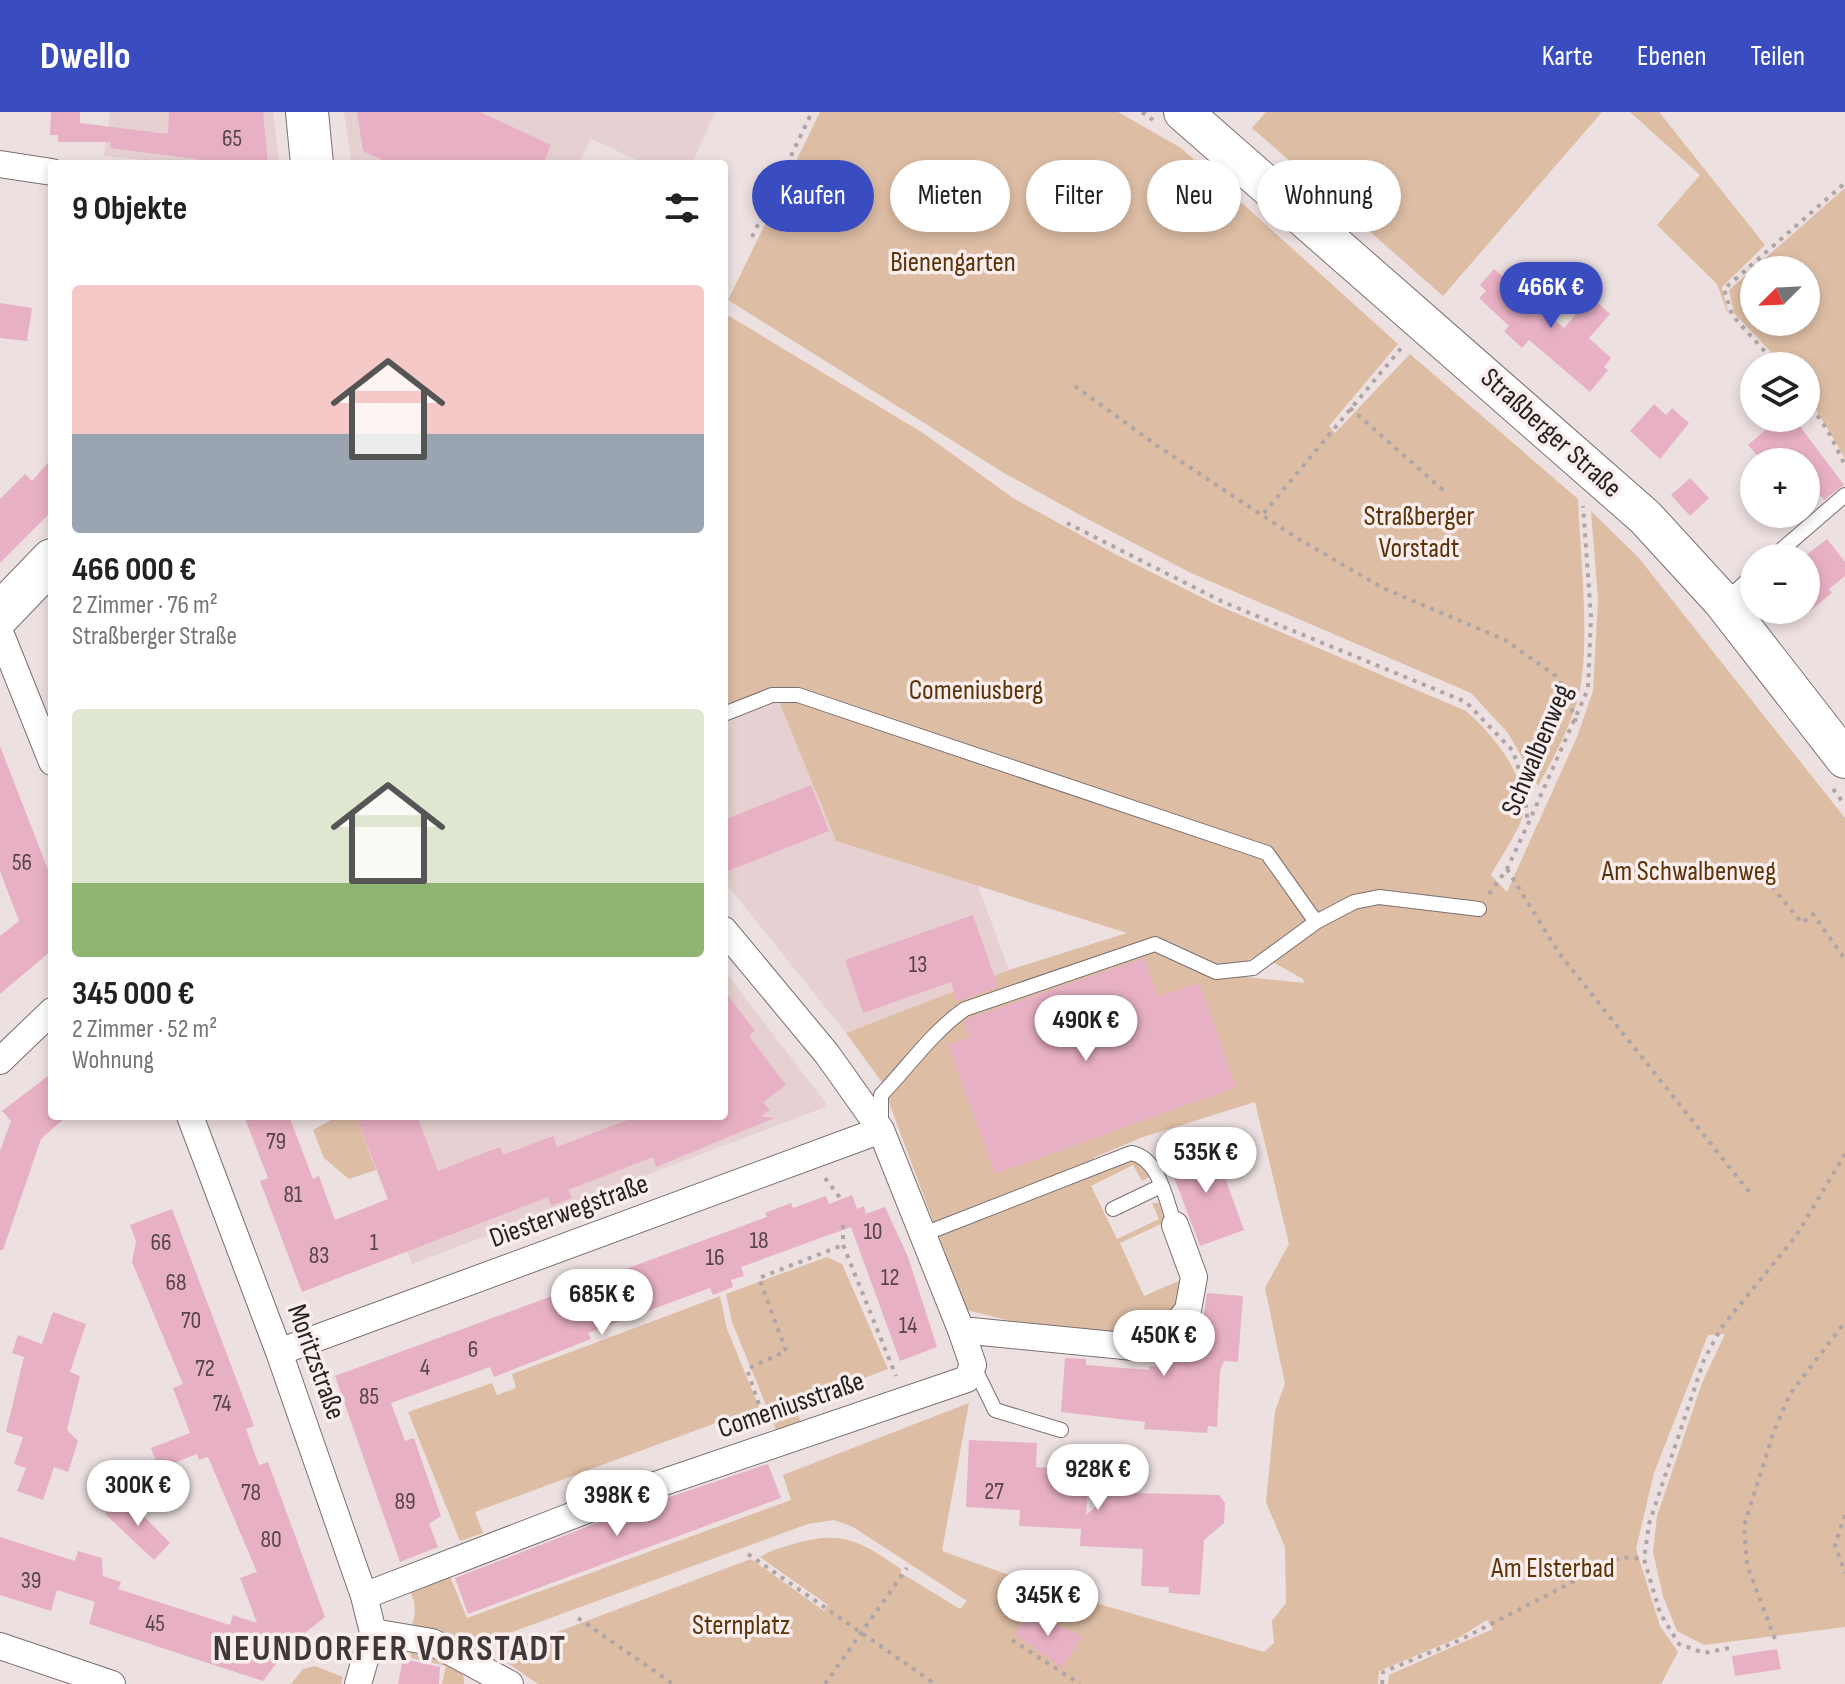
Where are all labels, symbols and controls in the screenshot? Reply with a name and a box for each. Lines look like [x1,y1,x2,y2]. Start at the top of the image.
text: Dwello [40,34,131,79]
text: Karte [1542,40,1593,73]
text: Ebenen [1637,40,1707,73]
text: Teilen [1751,40,1805,73]
house number: 65 [222,124,242,153]
chip: Kaufen [752,160,874,232]
chip: Mieten [890,160,1010,232]
chip: Filter [1026,160,1131,232]
chip: Neu [1147,160,1241,232]
chip: Wohnung [1257,160,1401,232]
icon: filters [660,186,704,230]
text: 9 Objekte [72,188,187,229]
park label: Bienengarten [890,246,1016,279]
north arrow [1740,256,1820,336]
map controls [1740,256,1820,624]
pin: 466K € [1486,262,1616,330]
text: 466K € [1518,272,1584,303]
icon: home [316,337,460,481]
button: layers [1740,352,1820,432]
street label: Straßberger Straße [1474,361,1628,505]
button: + [1740,448,1820,528]
park label: Straßberger Vorstadt [1363,500,1475,565]
button: − [1740,544,1820,624]
text: 466 000 € [72,549,196,590]
text: 2 Zimmer · 76 m² [72,590,218,621]
text: Straßberger Straße [72,621,237,652]
park label: Comeniusberg [909,674,1043,707]
street label: Schwalbenweg [1495,679,1579,821]
icon: home [316,761,460,905]
house number: 56 [12,848,32,877]
park label: Am Schwalbenweg [1601,855,1776,888]
house number: 13 [909,950,927,979]
text: 345 000 € [72,973,195,1014]
pin: 490K € [1021,995,1151,1063]
text: 490K € [1053,1005,1119,1036]
text: 2 Zimmer · 52 m² [72,1014,217,1045]
text: Wohnung [72,1045,154,1076]
house number: 79 [266,1127,286,1156]
pin: 535K € [1141,1127,1271,1195]
text: 535K € [1174,1137,1238,1168]
street label: Diesterwegstraße [485,1167,653,1255]
house number: 81 [284,1180,303,1209]
house number: 10 [863,1217,883,1246]
house number: 18 [750,1226,768,1255]
house number: 66 [150,1228,172,1257]
house number: 1 [370,1228,379,1257]
house number: 83 [309,1241,329,1270]
house number: 16 [706,1243,724,1272]
house number: 12 [881,1263,899,1292]
house number: 68 [165,1268,187,1297]
pin: 685K € [537,1269,667,1337]
text: 685K € [569,1279,635,1310]
street label: Moritzstraße [280,1300,352,1424]
house number: 70 [181,1306,201,1335]
pin: 450K € [1099,1310,1229,1378]
house number: 14 [899,1311,917,1340]
text: 450K € [1131,1320,1197,1351]
house number: 6 [468,1335,478,1364]
house number: 4 [420,1353,430,1382]
house number: 72 [195,1354,215,1383]
street label: Comeniusstraße [713,1365,869,1445]
house number: 85 [359,1382,379,1411]
house number: 74 [213,1389,231,1418]
pin: 928K € [1033,1444,1163,1512]
text: 928K € [1065,1454,1131,1485]
pin: 300K € [73,1460,203,1528]
text: 300K € [105,1470,171,1501]
pin: 398K € [552,1470,682,1538]
house number: 27 [984,1477,1004,1506]
house number: 78 [241,1478,261,1507]
text: 398K € [584,1480,650,1511]
house number: 89 [394,1487,416,1516]
house number: 80 [260,1525,282,1554]
park label: Am Elsterbad [1490,1552,1615,1585]
house number: 39 [21,1566,41,1595]
pin: 345K € [983,1570,1113,1638]
text: 345K € [1015,1580,1081,1611]
house number: 45 [145,1609,165,1638]
park label: Sternplatz [692,1609,790,1642]
district label: NEUNDORFER VORSTADT [213,1628,567,1671]

